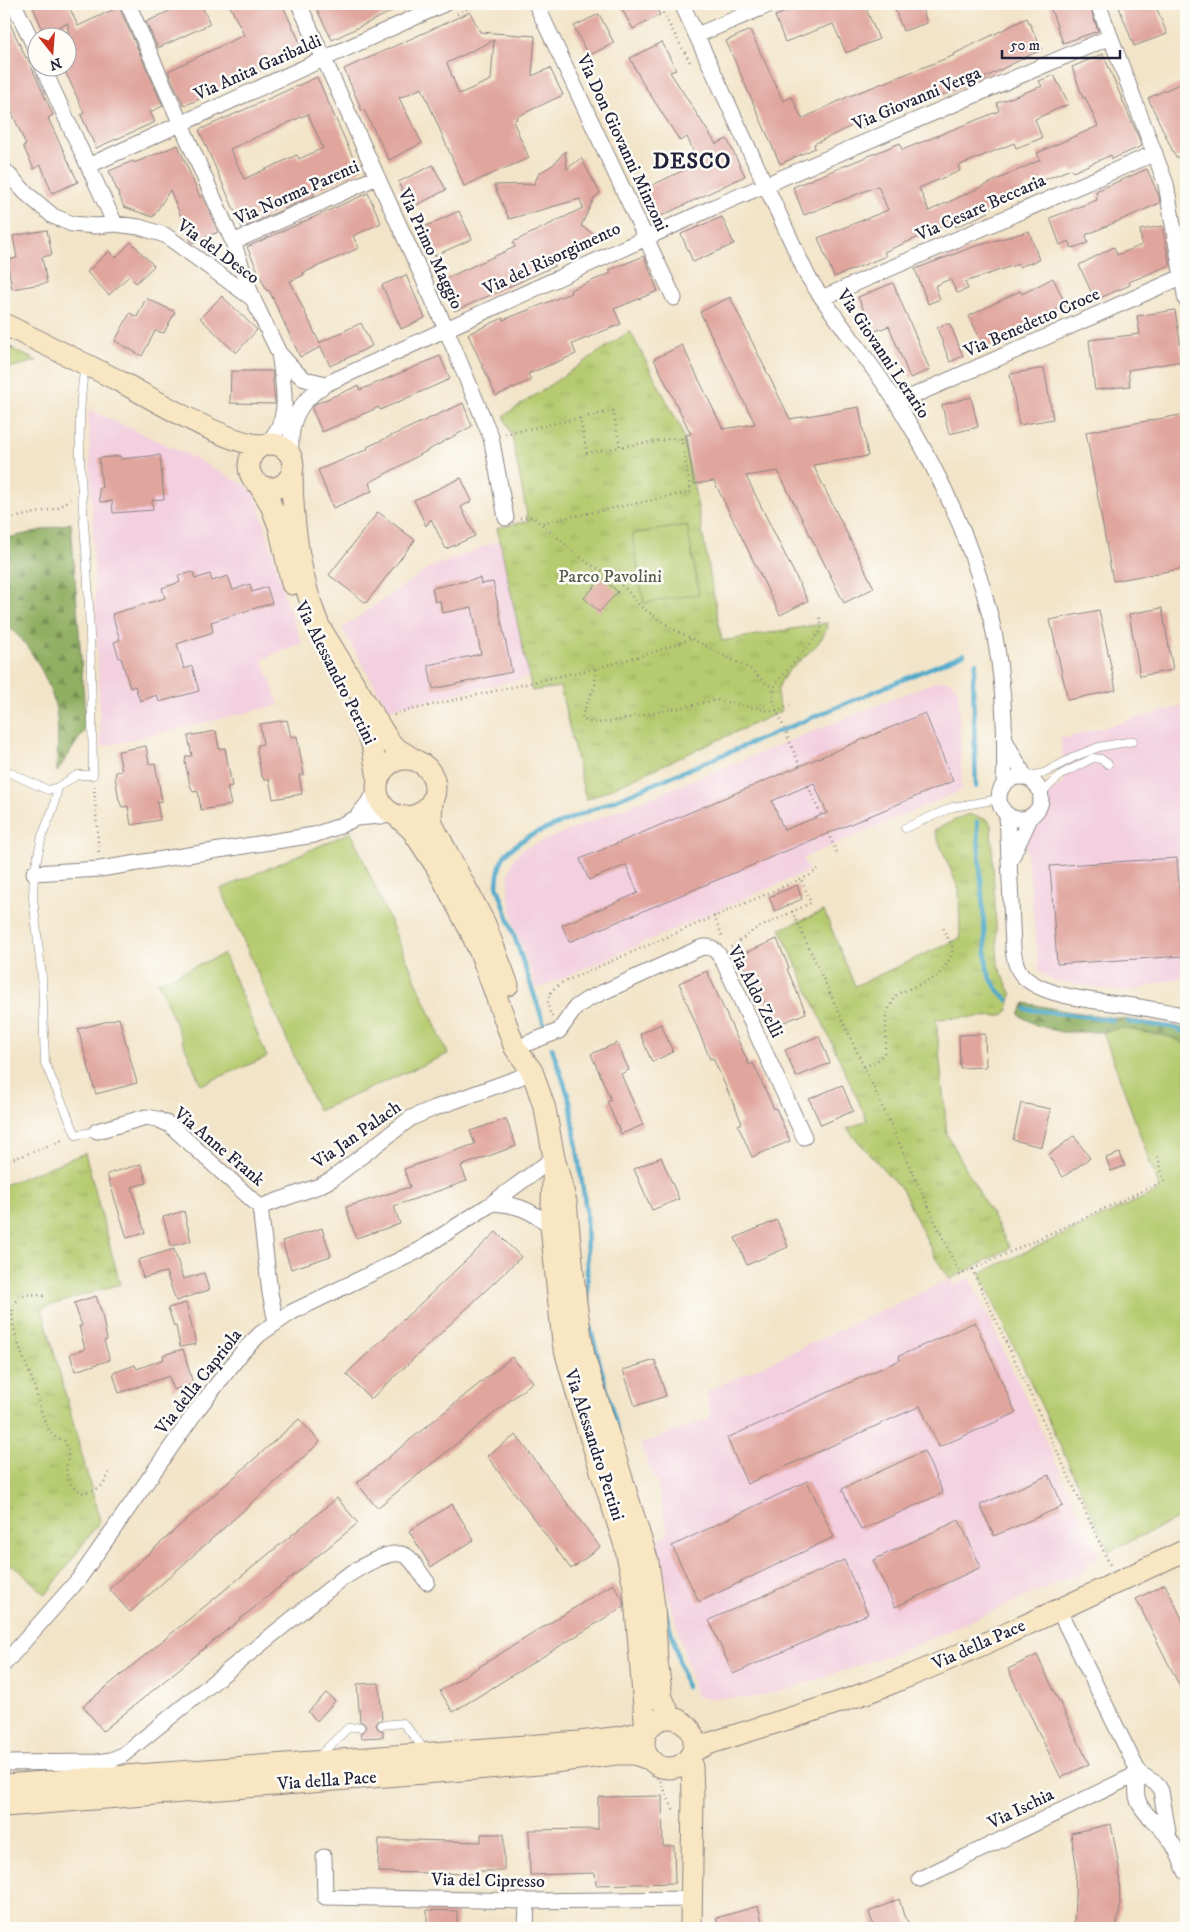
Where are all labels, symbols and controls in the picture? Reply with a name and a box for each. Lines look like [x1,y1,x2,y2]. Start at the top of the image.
north arrow [28,28,78,78]
scale bar [1002,28,1120,60]
street label: Via Anita Garibaldi [190,30,325,106]
text: 50 m [1010,36,1040,55]
street label: Via Don Giovanni Minzoni [571,50,673,235]
text: N [47,53,64,74]
street label: Via Giovanni Verga [849,62,985,136]
district label: DESCO [653,148,731,175]
street label: Via Norma Parenti [230,156,363,231]
street label: Via Cesare Beccaria [912,169,1049,247]
street label: Via Primo Maggio [392,184,468,313]
street label: Via del Desco [172,214,264,289]
street label: Via del Risorgimento [479,217,625,301]
street label: Via Benedetto Croce [960,283,1103,363]
street label: Via Giovanni Lerario [831,284,935,423]
park label: Parco Pavolini [558,566,662,588]
street label: Via Alessandro Pertini [289,597,381,748]
street label: Via Aldo Zelli [722,941,788,1042]
street label: Via Jan Palach [307,1096,406,1174]
street label: Via Anne Frank [168,1102,269,1191]
street label: Via della Capriola [150,1325,247,1440]
street label: Via Alessandro Pertini [559,1366,629,1523]
street label: Via della Pace [928,1615,1029,1676]
street label: Via della Pace [276,1767,377,1796]
street label: Via Ischia [984,1784,1058,1835]
street label: Via del Cipresso [430,1869,545,1893]

